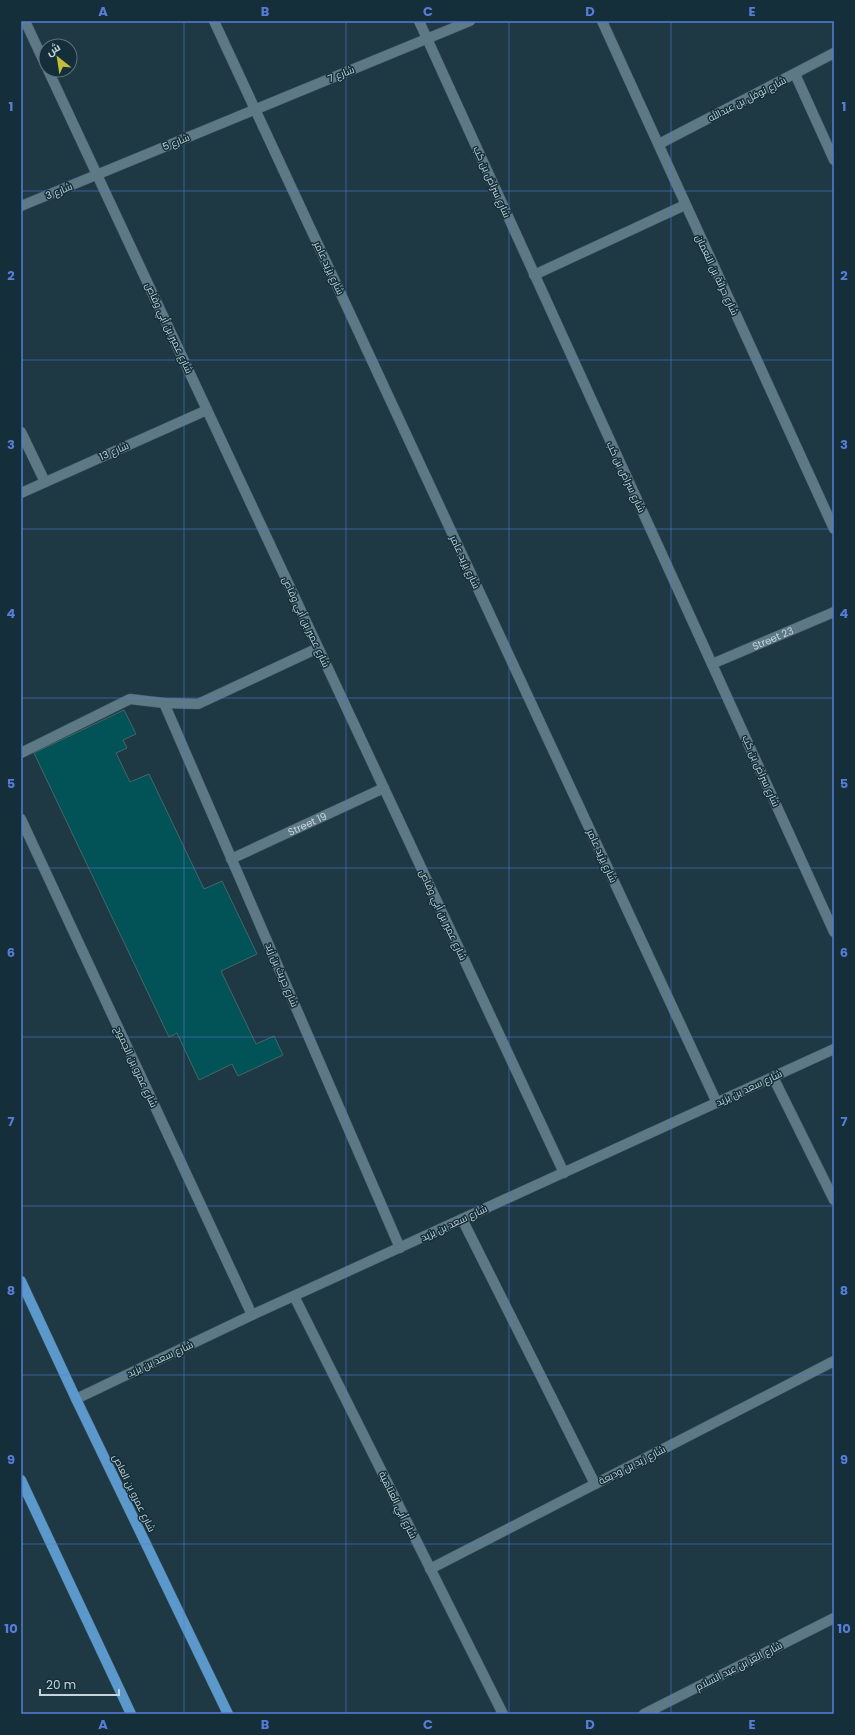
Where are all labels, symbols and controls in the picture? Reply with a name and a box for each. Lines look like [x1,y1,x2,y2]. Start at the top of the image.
text: A [98,2,108,21]
text: B [261,2,270,21]
text: C [423,2,433,21]
text: D [585,2,595,21]
text: E [748,2,756,21]
north arrow [38,38,78,78]
text: ش [43,39,63,60]
street label: شارع 7 [325,62,357,86]
street label: شارع نوفل بن عبدالله [705,73,789,125]
text: 1 [9,97,13,116]
text: 1 [842,97,846,116]
street label: شارع 5 [160,130,192,154]
street label: شارع سراض بن كب [469,144,515,220]
street label: شارع 3 [43,179,75,203]
street label: شارع حراثة بن النعمان [692,232,742,318]
street label: شارع يزيد عامر [310,238,348,297]
text: 2 [7,266,15,285]
text: 2 [840,266,848,285]
street label: شارع عمير بن أبي وقاص [141,280,197,376]
text: 3 [7,435,15,454]
text: 3 [840,435,848,454]
street label: شارع 13 [97,438,131,464]
street label: شارع سراض بن كب [603,439,649,515]
street label: شارع يزيد عامر [446,532,484,591]
street label: شارع عمير بن أبي وقاص [278,574,334,670]
text: 4 [7,604,16,623]
text: 4 [840,604,849,623]
street label: Street 23 [750,623,796,654]
street label: شارع سراض بن كب [738,733,784,809]
text: 5 [7,774,15,793]
text: 5 [840,774,848,793]
street label: Street 19 [285,808,329,839]
street label: شارع يزيد عامر [583,826,621,885]
street label: شارع عمير بن أبي وقاص [415,867,471,963]
street label: شارع حريث بن زيد [262,940,302,1010]
text: 6 [7,943,15,962]
text: 6 [840,943,848,962]
street label: شارع عمرو بن الجموح [111,1024,161,1110]
street label: شارع سعد بن يزيد [713,1066,785,1110]
text: 7 [8,1112,15,1131]
text: 7 [841,1112,848,1131]
street label: شارع سعد بن يزيد [418,1201,490,1245]
text: 8 [7,1281,15,1300]
text: 8 [840,1281,848,1300]
street label: شارع سعد بن يزيد [124,1337,196,1381]
street label: شارع زيد بن وديعة [596,1442,668,1488]
text: 9 [7,1450,15,1469]
text: 9 [840,1450,848,1469]
street label: شارع عمرو بن العاص [109,1452,159,1534]
street label: شارع أبي العتاهية [375,1469,421,1541]
text: 10 [4,1619,18,1638]
text: 10 [837,1619,851,1638]
street label: شارع العز بن عبد السلام [693,1638,785,1694]
scale bar [40,1671,119,1697]
text: 20 m [46,1676,76,1693]
text: A [98,1715,108,1734]
text: B [261,1715,270,1734]
text: C [423,1715,433,1734]
text: D [585,1715,595,1734]
text: E [748,1715,756,1734]

